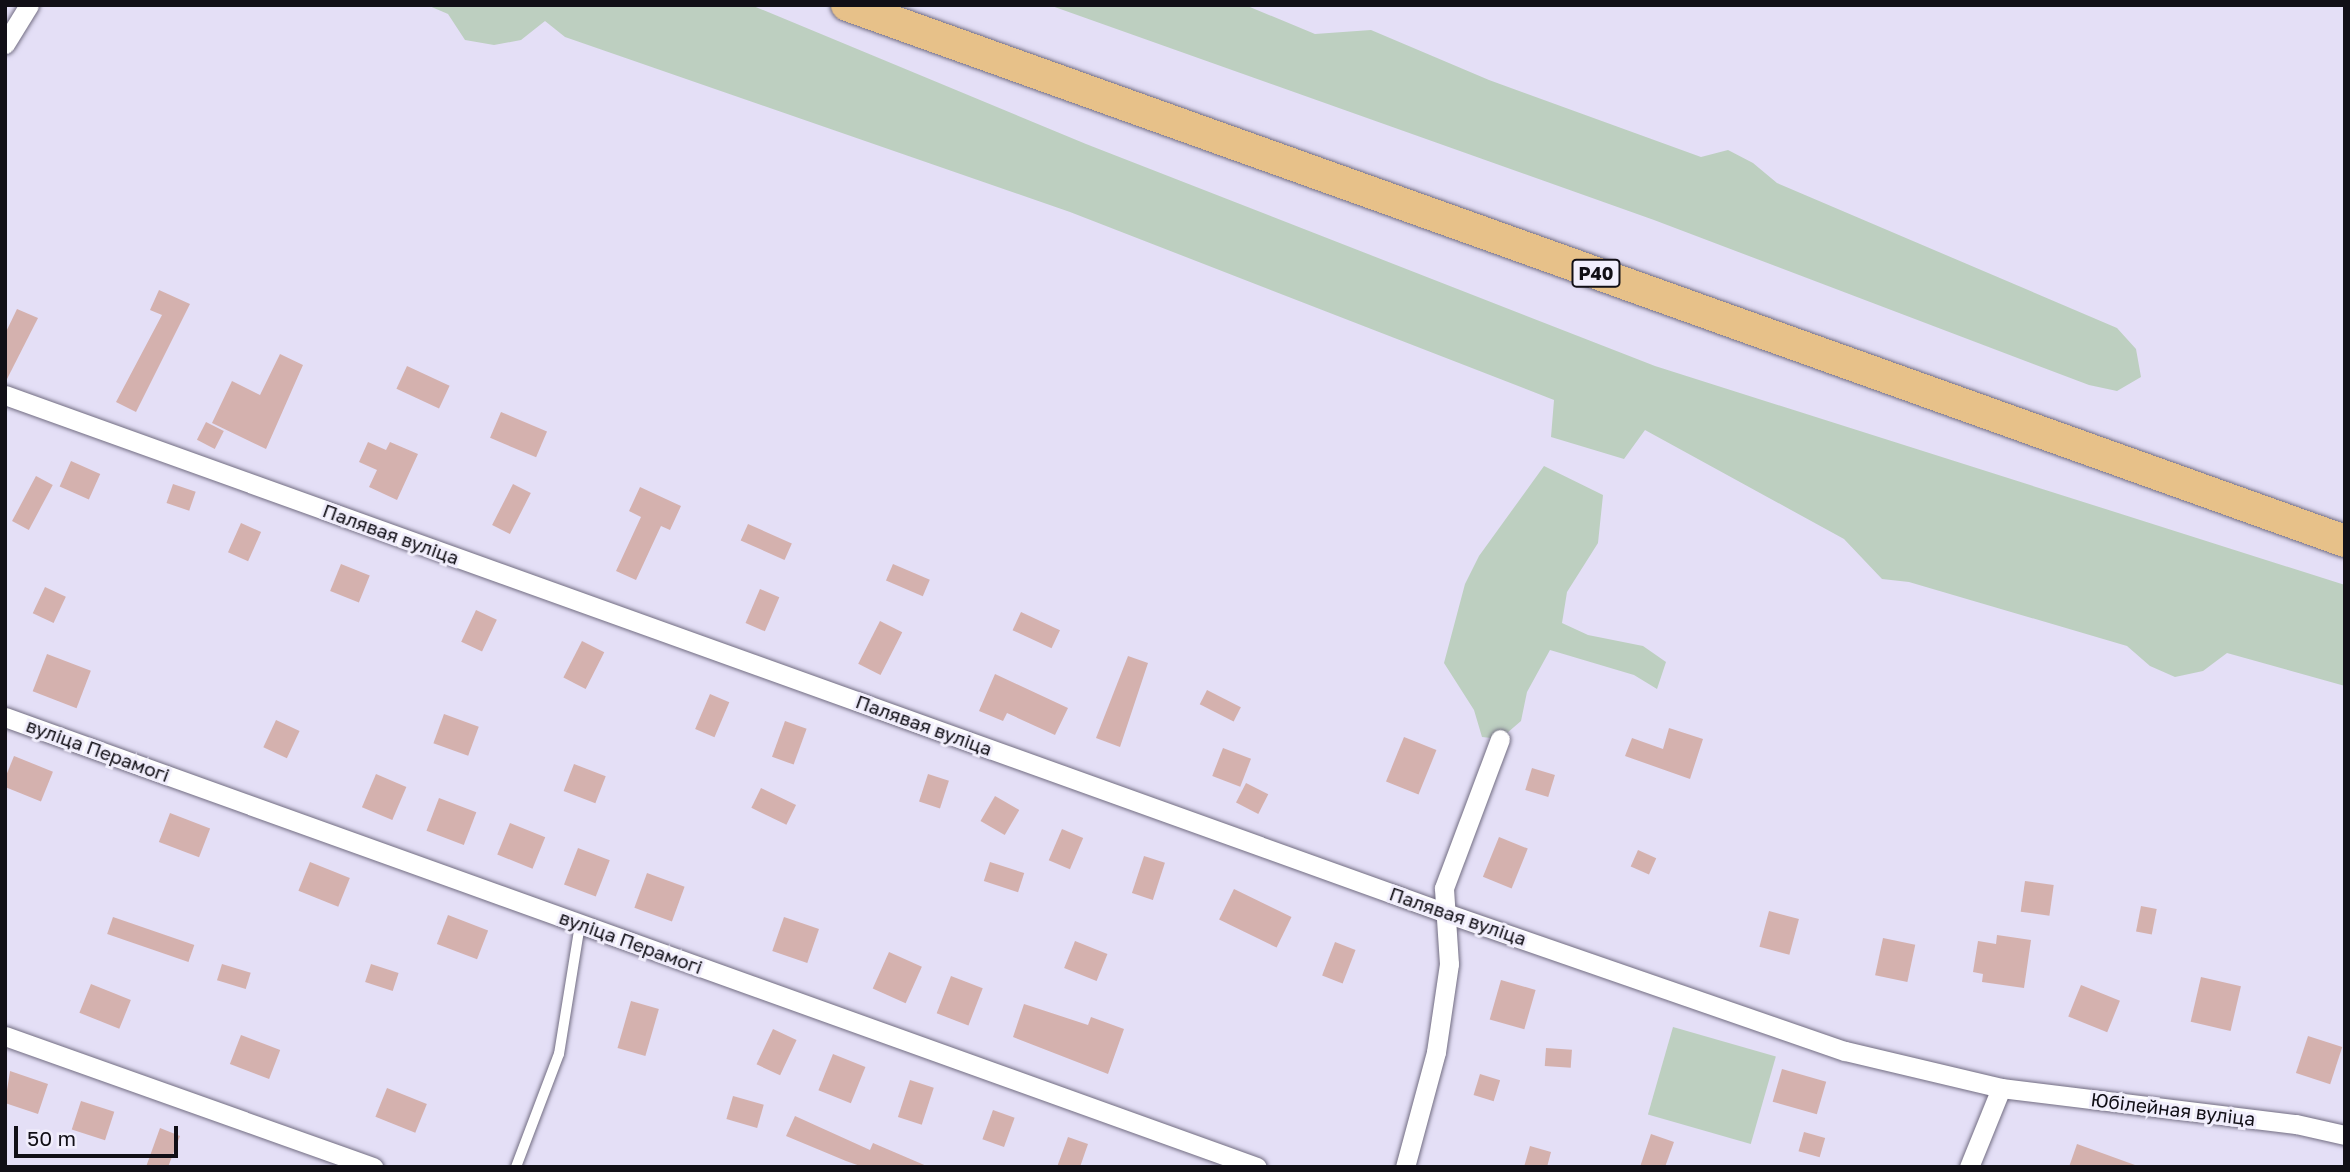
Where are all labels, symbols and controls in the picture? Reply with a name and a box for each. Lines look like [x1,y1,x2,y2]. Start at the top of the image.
road number: Р40 [1570,258,1622,288]
street label: Палявая вуліца [320,499,462,569]
street label: Палявая вуліца [853,690,995,760]
street label: вуліца Перамогі [23,713,173,787]
street label: Палявая вуліца [1386,882,1530,950]
street label: вуліца Перамогі [556,905,706,979]
street label: Юбілейная вуліца [2089,1088,2257,1130]
scale bar [18,1112,182,1156]
text: 50 m [27,1125,76,1151]

